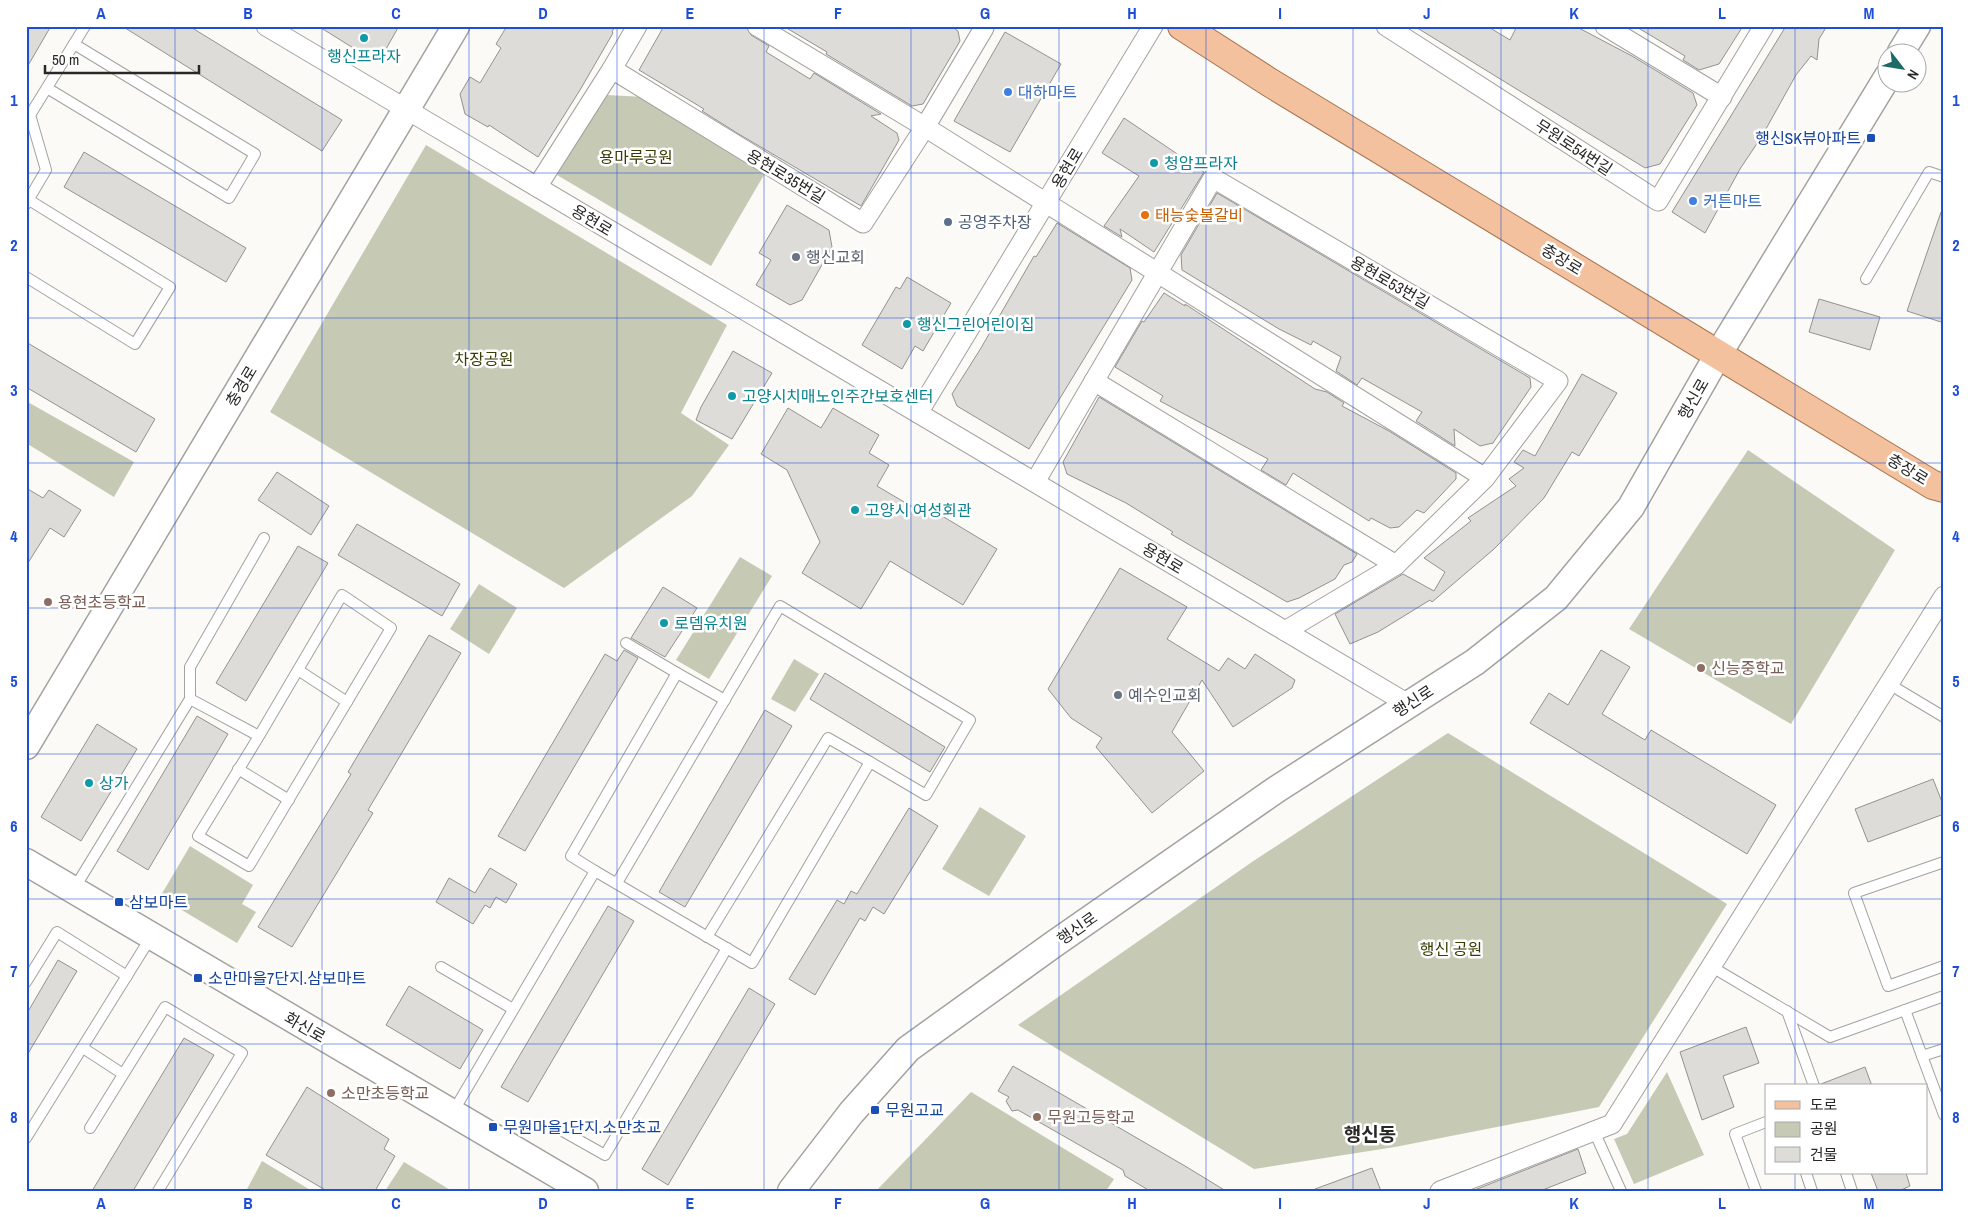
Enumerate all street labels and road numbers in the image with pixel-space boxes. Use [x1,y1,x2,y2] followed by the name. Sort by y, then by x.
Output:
[1531,114,1617,180] street label: 무원로54번길
[1046,143,1088,193] street label: 용현로
[743,144,829,208] street label: 용현로35번길
[567,199,617,241] street label: 용현로
[1537,238,1587,280] street label: 충장로
[1346,250,1434,314] street label: 용현로53번길
[220,361,262,411] street label: 충경로
[1672,374,1714,424] street label: 행신로
[1883,448,1933,490] street label: 충장로
[1138,537,1188,579] street label: 용현로
[1388,680,1438,722] street label: 행신로
[1053,906,1102,950] street label: 행신로
[280,1006,330,1048] street label: 화신로

